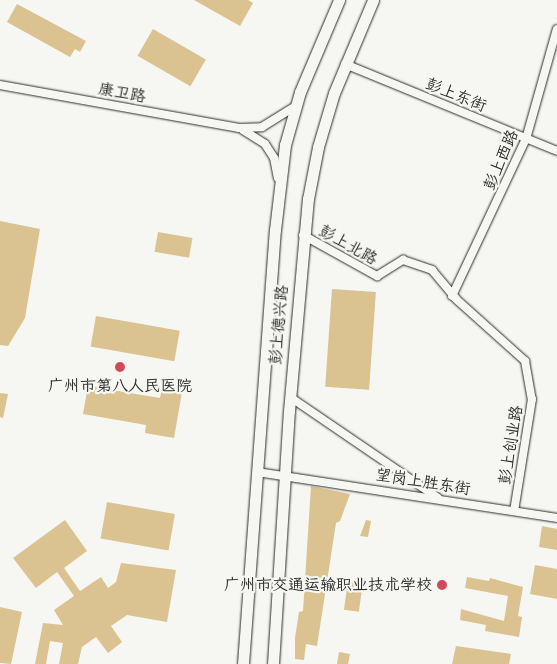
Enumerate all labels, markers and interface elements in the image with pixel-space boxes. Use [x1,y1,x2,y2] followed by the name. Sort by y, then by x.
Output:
[423,74,489,116] street label: 彭上东街
[97,79,147,107] street label: 康卫路
[480,127,522,193] street label: 彭上西路
[315,221,381,269] street label: 彭上北路
[266,284,292,366] street label: 彭上德兴路
[113,360,127,374] marker: 广州市第八人民医院
[48,376,192,396] place label: 广州市第八人民医院
[495,404,527,486] street label: 彭上创业路
[374,465,472,499] street label: 望岗上胜东街
[224,575,432,595] place label: 广州市交通运输职业技术学校
[436,579,448,591] marker: 广州市交通运输职业技术学校

